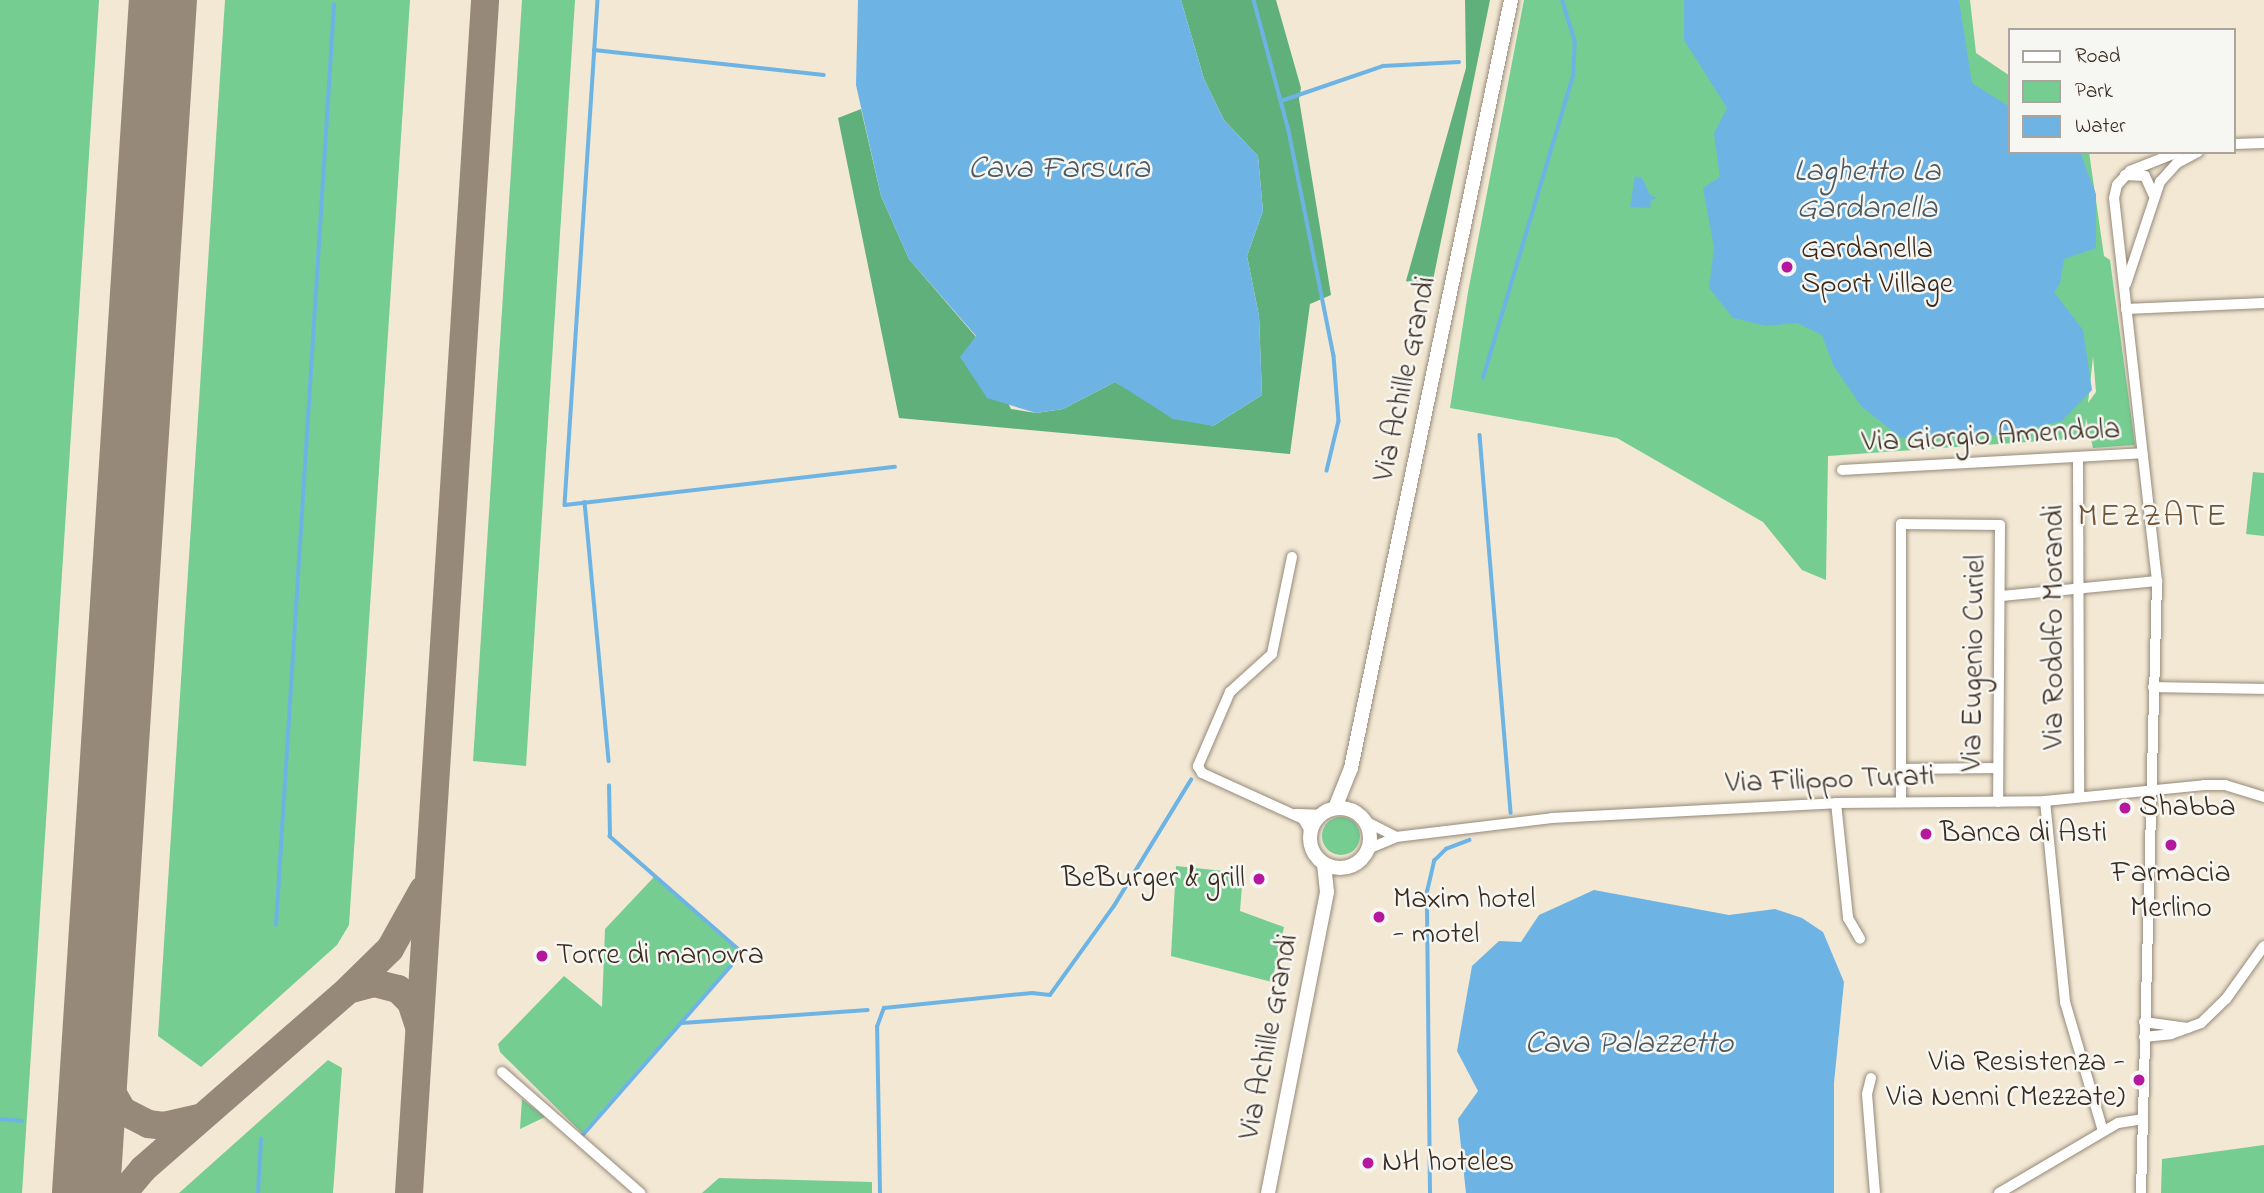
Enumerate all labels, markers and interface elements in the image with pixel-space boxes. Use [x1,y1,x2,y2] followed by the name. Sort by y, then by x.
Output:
[2008,28,2236,154] legend
[2075,42,2121,72] text: Road
[2075,77,2113,107] text: Park
[2075,112,2126,142] text: Water
[968,151,1150,189] water label: Cava Farsura
[1793,155,1941,230] water label: Laghetto La Gardanella
[1801,232,1953,302] place label: Gardanella Sport Village
[1779,259,1795,275] marker: Gardanella Sport Village
[1367,273,1445,485] street label: Via Achille Grandi
[1861,412,2121,462] street label: Via Giorgio Amendola
[2078,498,2228,538] district label: MEZZATE
[2037,504,2073,750] street label: Via Rodolfo Morandi
[1955,554,1995,772] street label: Via Eugenio Curiel
[1725,759,1935,803] street label: Via Filippo Turati
[2139,790,2236,826] place label: Shabba
[2117,800,2133,816] marker: Shabba
[1940,816,2107,852] place label: Banca di Asti
[1918,826,1934,842] marker: Banca di Asti
[2163,837,2179,853] marker: Farmacia Merlino
[2111,856,2231,926] place label: Farmacia Merlino
[1062,861,1245,897] place label: BeBurger & grill
[1251,871,1267,887] marker: BeBurger & grill
[1393,882,1535,953] place label: Maxim hotel - motel
[1371,909,1387,925] marker: Maxim hotel - motel
[1232,931,1308,1143] street label: Via Achille Grandi
[556,938,764,974] place label: Torre di manovra
[534,948,550,964] marker: Torre di manovra
[1525,1026,1733,1064] water label: Cava Palazzetto
[1886,1045,2125,1116] place label: Via Resistenza - Via Nenni (Mezzate)
[2131,1072,2147,1088] marker: Via Resistenza - Via Nenni (Mezzate)
[1382,1145,1514,1181] place label: NH hoteles
[1360,1155,1376,1171] marker: NH hoteles

